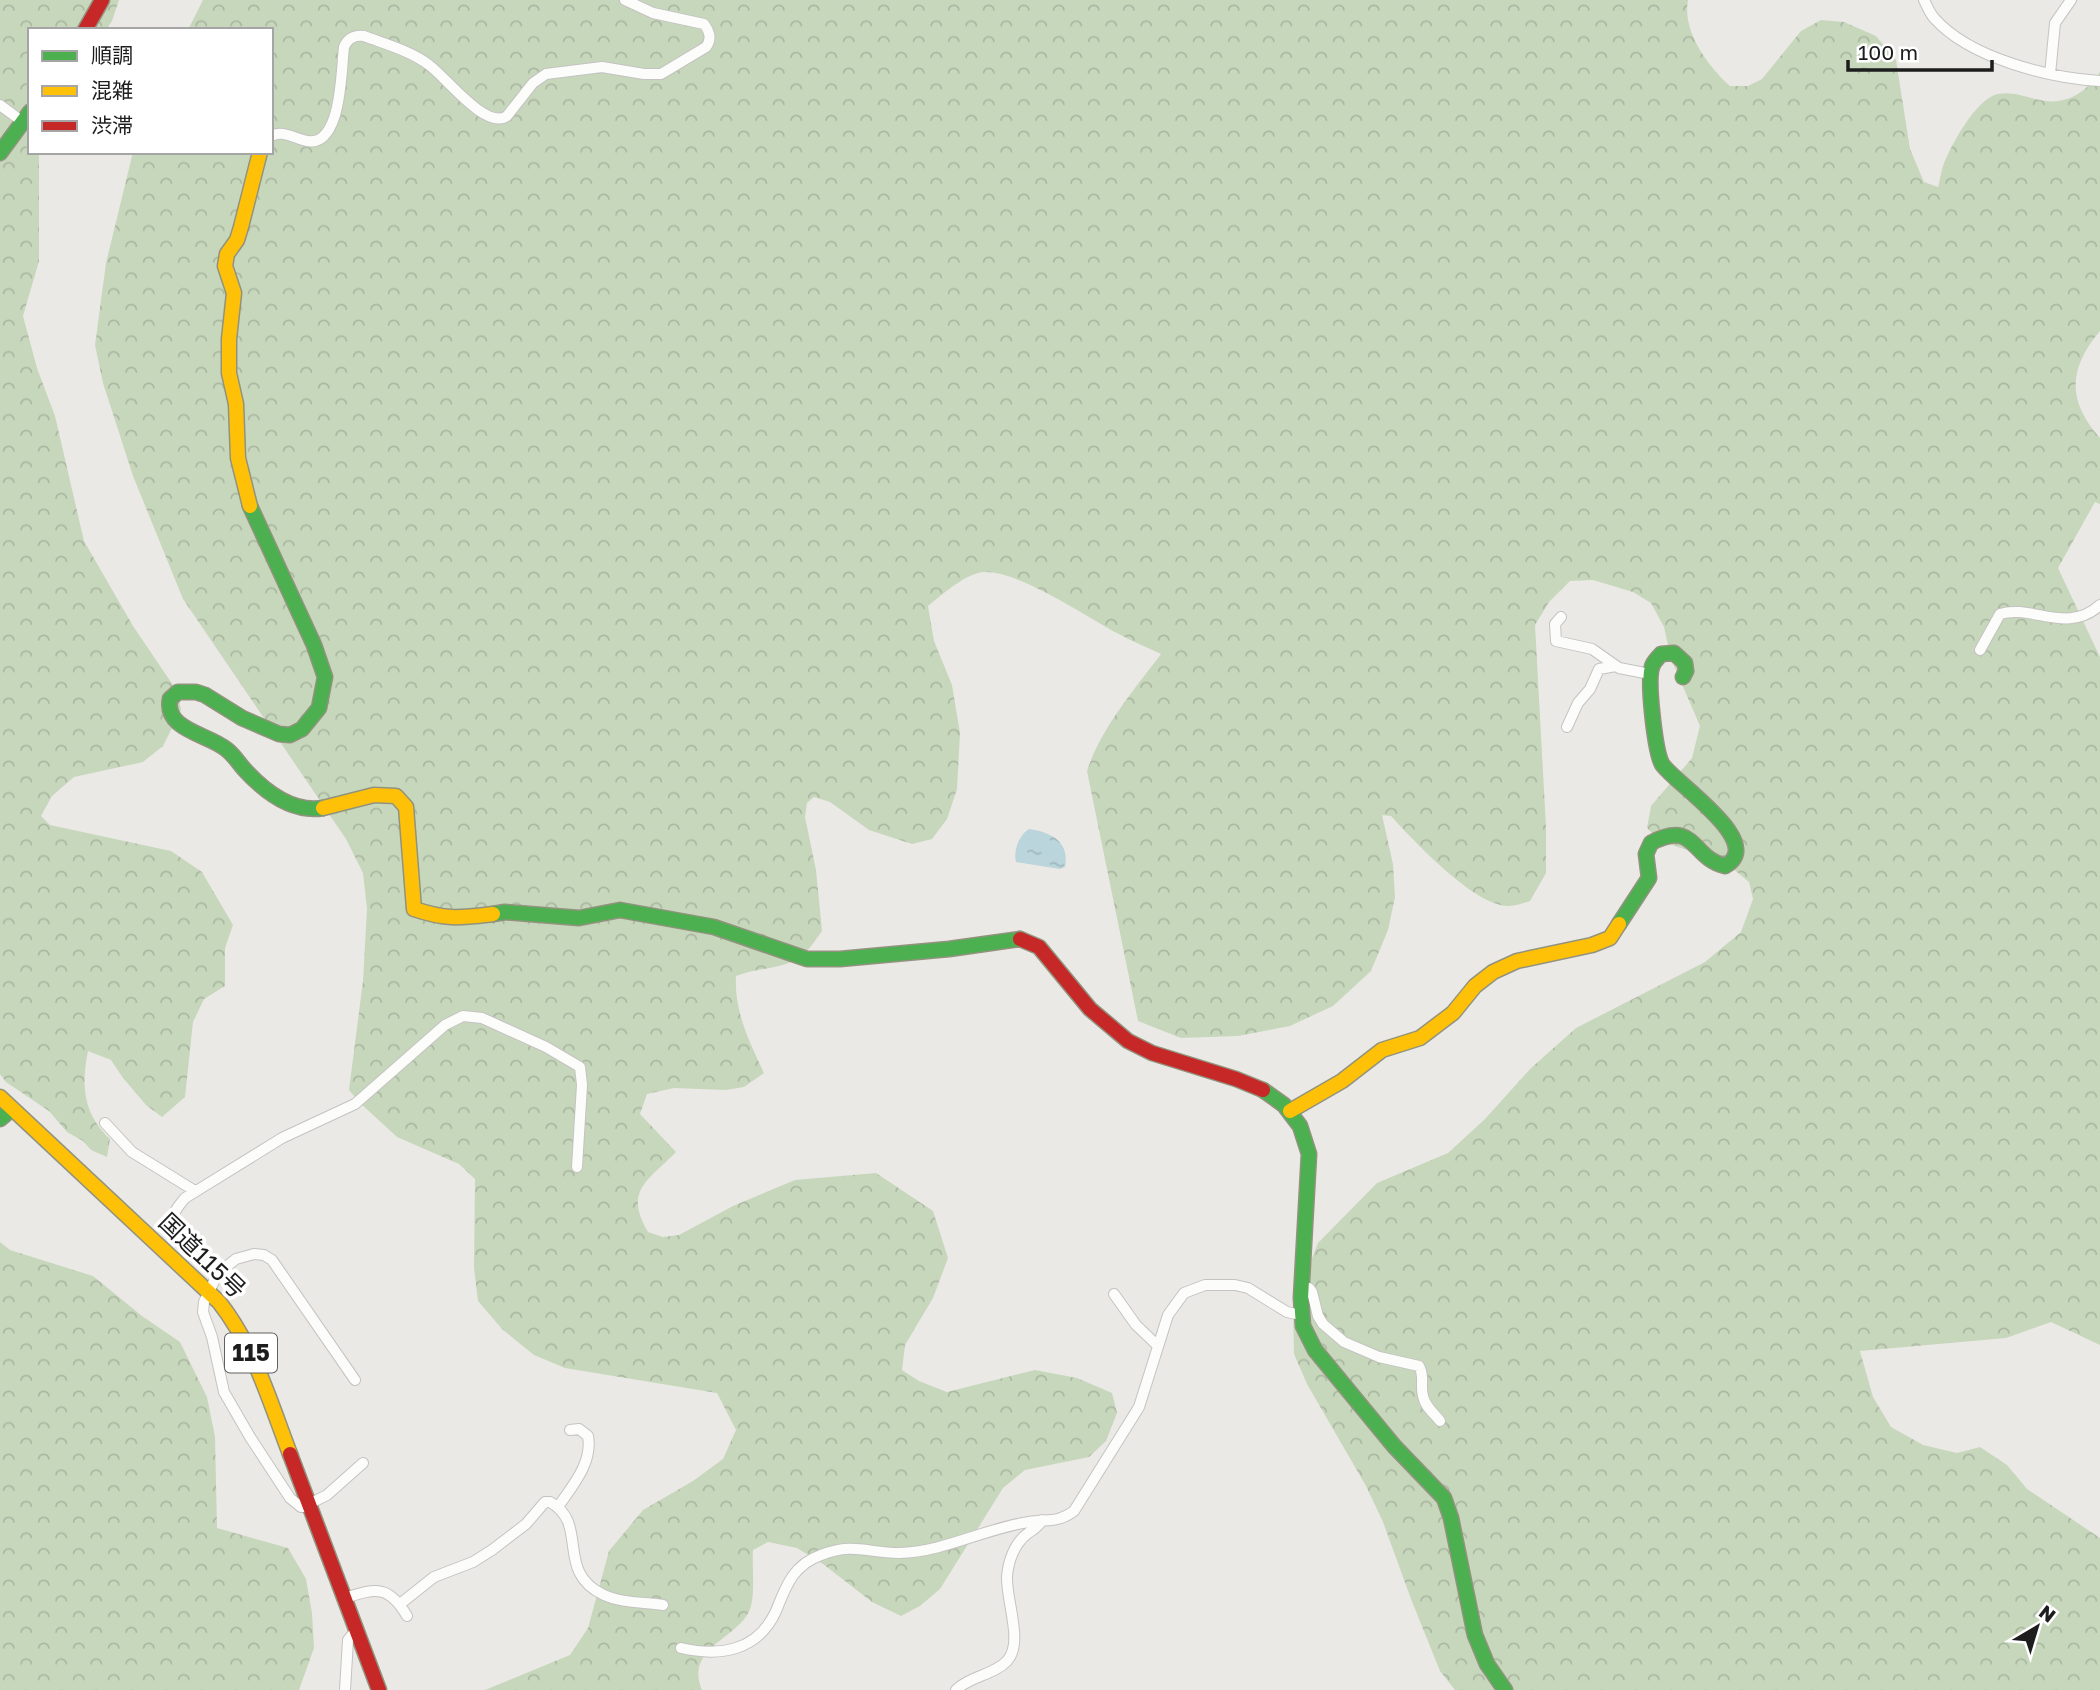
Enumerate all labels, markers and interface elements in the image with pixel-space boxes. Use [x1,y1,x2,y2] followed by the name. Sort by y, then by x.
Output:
[28,28,273,154] legend
[1848,28,1992,72] scale bar
[1858,39,1918,65] text: 100 m
[91,42,133,68] text: 順調
[91,77,133,103] text: 混雑
[91,112,133,138] text: 渋滞
[154,1207,252,1303] street label: 国道115号
[225,1334,277,1372] road number: 115
[2002,1592,2072,1662] north arrow
[2035,1600,2061,1627] text: N

